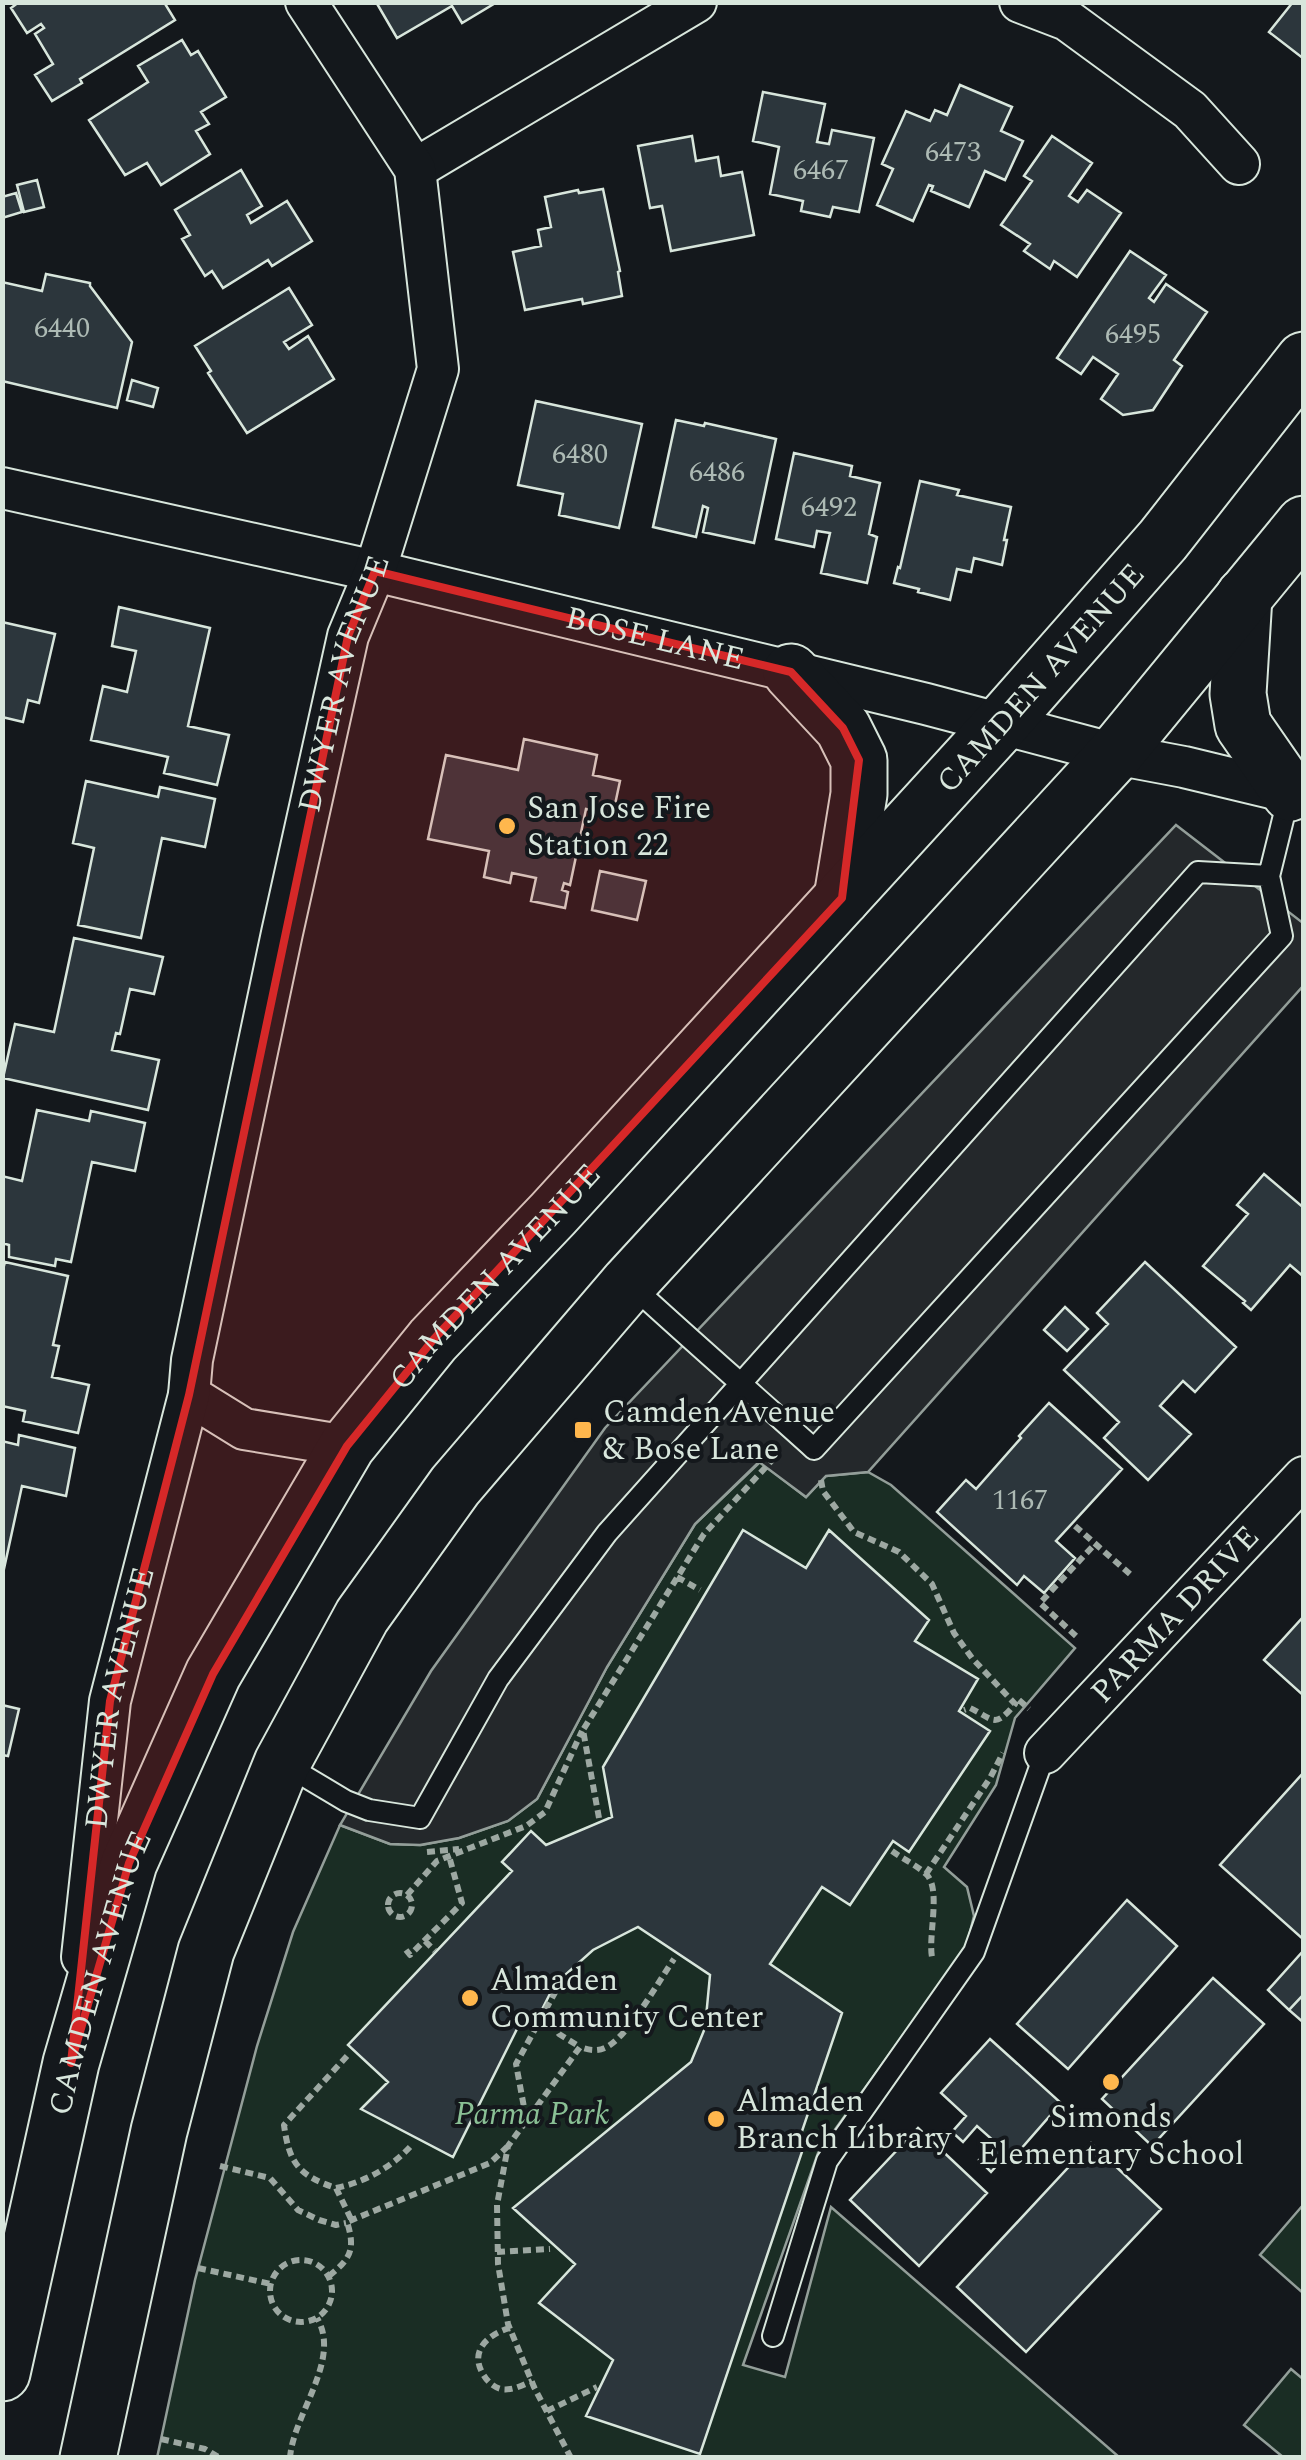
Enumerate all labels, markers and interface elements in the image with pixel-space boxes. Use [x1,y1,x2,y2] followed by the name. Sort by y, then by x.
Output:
[925,131,981,174] house number: 6473
[793,149,849,192] house number: 6467
[34,307,90,350] house number: 6440
[1105,313,1161,356] house number: 6495
[552,433,608,476] house number: 6480
[689,451,745,494] house number: 6486
[801,486,857,529] house number: 6492
[285,549,403,817] street label: DWYER AVENUE
[924,552,1157,805] street label: CAMDEN AVENUE
[560,593,749,684] street label: BOSE LANE
[527,784,711,870] place label: San Jose Fire Station 22
[496,815,518,837] marker: San Jose Fire Station 22
[377,1152,613,1401] street label: CAMDEN AVENUE
[603,1388,835,1474] place label: Camden Avenue & Bose Lane
[572,1419,594,1441] marker: Camden Avenue & Bose Lane
[992,1479,1048,1522] house number: 1167
[1079,1514,1271,1715] street label: PARMA DRIVE
[72,1562,168,1832] street label: DWYER AVENUE
[36,1823,165,2120] street label: CAMDEN AVENUE
[490,1956,764,2042] place label: Almaden Community Center
[459,1987,481,2009] marker: Almaden Community Center
[1100,2071,1122,2093] marker: Simonds Elementary School
[736,2077,953,2163] place label: Almaden Branch Library
[455,2090,610,2139] park label: Parma Park
[978,2093,1244,2179] place label: Simonds Elementary School
[705,2108,727,2130] marker: Almaden Branch Library

